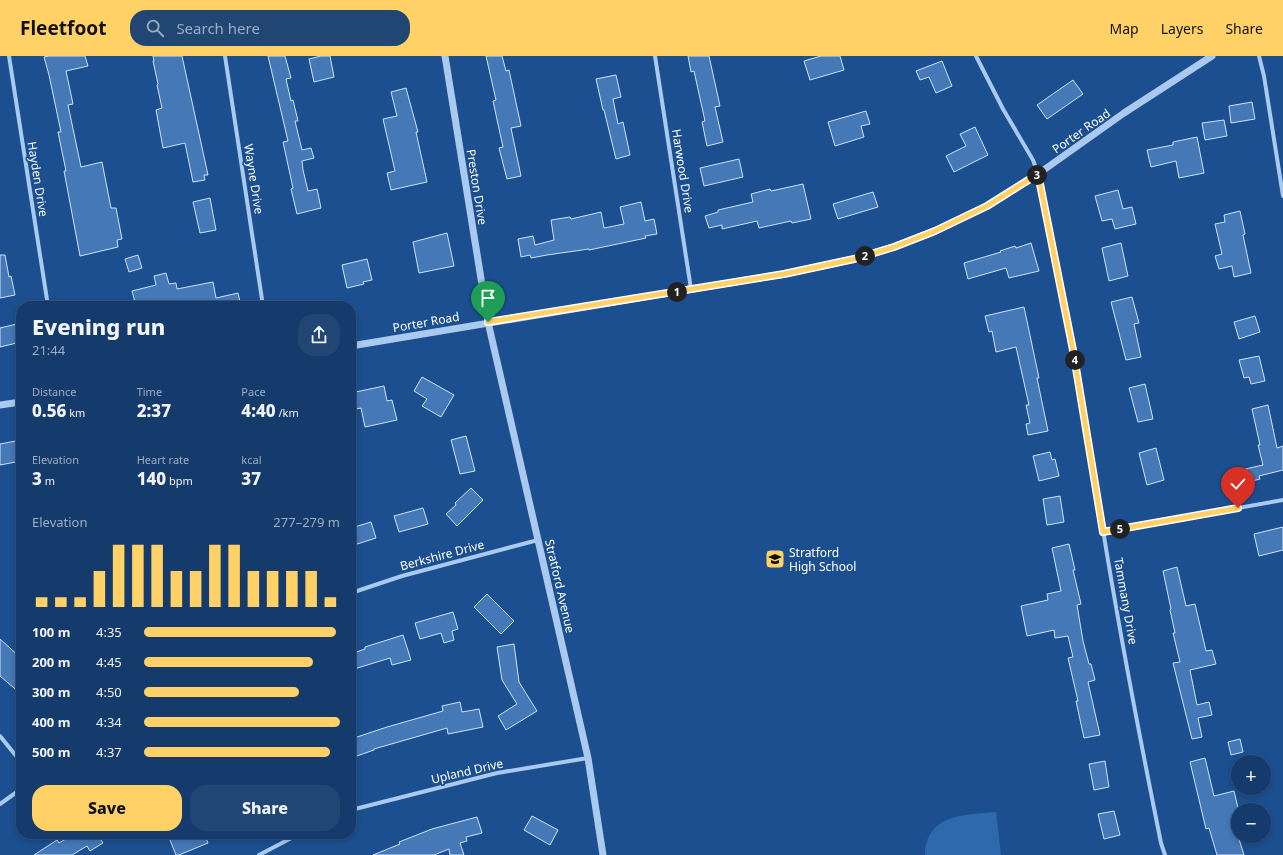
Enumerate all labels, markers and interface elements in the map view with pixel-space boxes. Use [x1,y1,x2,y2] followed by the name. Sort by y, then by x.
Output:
[130,10,410,46] search box
[20,15,106,41] text: Fleetfoot
[144,17,166,39] icon: search
[176,18,260,38] text: Search here
[1110,19,1139,38] text: Map
[1161,19,1203,38] text: Layers
[1225,19,1263,38] text: Share
[1048,105,1114,157] street label: Porter Road
[668,128,698,214] street label: Harwood Drive
[24,140,52,218] street label: Hayden Drive
[240,143,268,215] street label: Wayne Drive
[463,148,491,226] street label: Preston Drive
[1027,165,1047,185] pin: 3
[1034,167,1040,182] text: 3
[855,246,875,266] pin: 2
[862,248,868,263] text: 2
[471,281,505,322] pin
[667,282,687,302] pin: 1
[674,284,680,299] text: 1
[477,287,499,309] icon: arrive
[391,308,461,336] street label: Porter Road
[32,311,165,341] text: Evening run
[298,314,340,356] button: share
[32,341,65,359] text: 21:44
[1065,350,1085,370] pin: 4
[1072,352,1078,367] text: 4
[32,384,77,399] text: Distance
[137,384,162,399] text: Time
[241,384,266,399] text: Pace
[32,399,66,422] text: 0.56
[137,399,171,422] text: 2:37
[241,399,276,422] text: 4:40
[66,405,85,420] text: km
[276,405,299,420] text: /km
[32,452,79,467] text: Elevation
[137,452,189,467] text: Heart rate
[241,452,262,467] text: kcal
[32,467,42,490] text: 3
[137,467,166,490] text: 140
[241,467,261,490] text: 37
[1221,467,1255,508] pin
[42,473,55,488] text: m
[166,473,193,488] text: bpm
[1227,473,1249,495] icon: check
[32,513,88,531] text: Elevation
[273,513,340,531] text: 277–279 m
[1110,519,1130,539] pin: 5
[1117,521,1123,536] text: 5
[398,536,486,574] street label: Berkshire Drive
[541,538,579,635] street label: Stratford Avenue
[789,544,856,575] place label: Stratford High School
[764,548,786,570] school or university icon: Stratford High School
[1110,556,1142,646] street label: Tammany Drive
[32,623,70,641] text: 100 m
[96,623,122,641] text: 4:35
[32,653,70,671] text: 200 m
[96,653,122,671] text: 4:45
[32,683,70,701] text: 300 m
[96,683,122,701] text: 4:50
[32,713,70,731] text: 400 m
[96,713,122,731] text: 4:34
[32,743,70,761] text: 500 m
[96,743,122,761] text: 4:37
[429,754,505,788] street label: Upland Drive
[1231,755,1271,843] map controls
[1231,755,1271,795] button: +
[32,785,182,831] button: Save
[190,785,340,831] button: Share
[1231,803,1271,843] button: −

